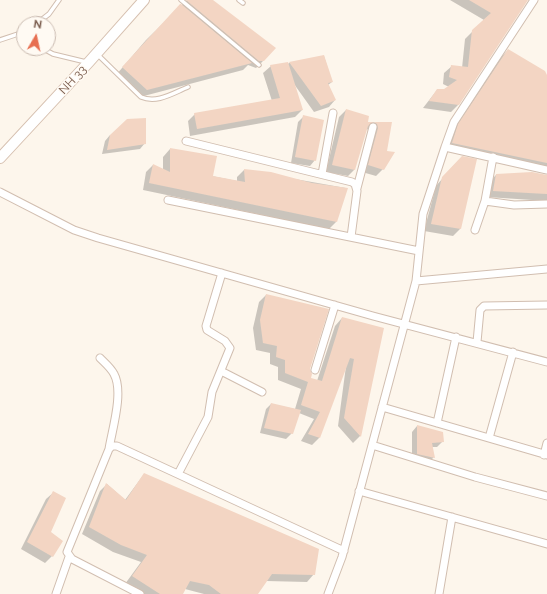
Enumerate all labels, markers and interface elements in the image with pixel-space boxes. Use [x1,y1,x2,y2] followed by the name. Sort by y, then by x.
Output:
[16,16,56,56] north arrow
[33,18,43,32] text: N
[56,63,90,97] street label: NH 33

